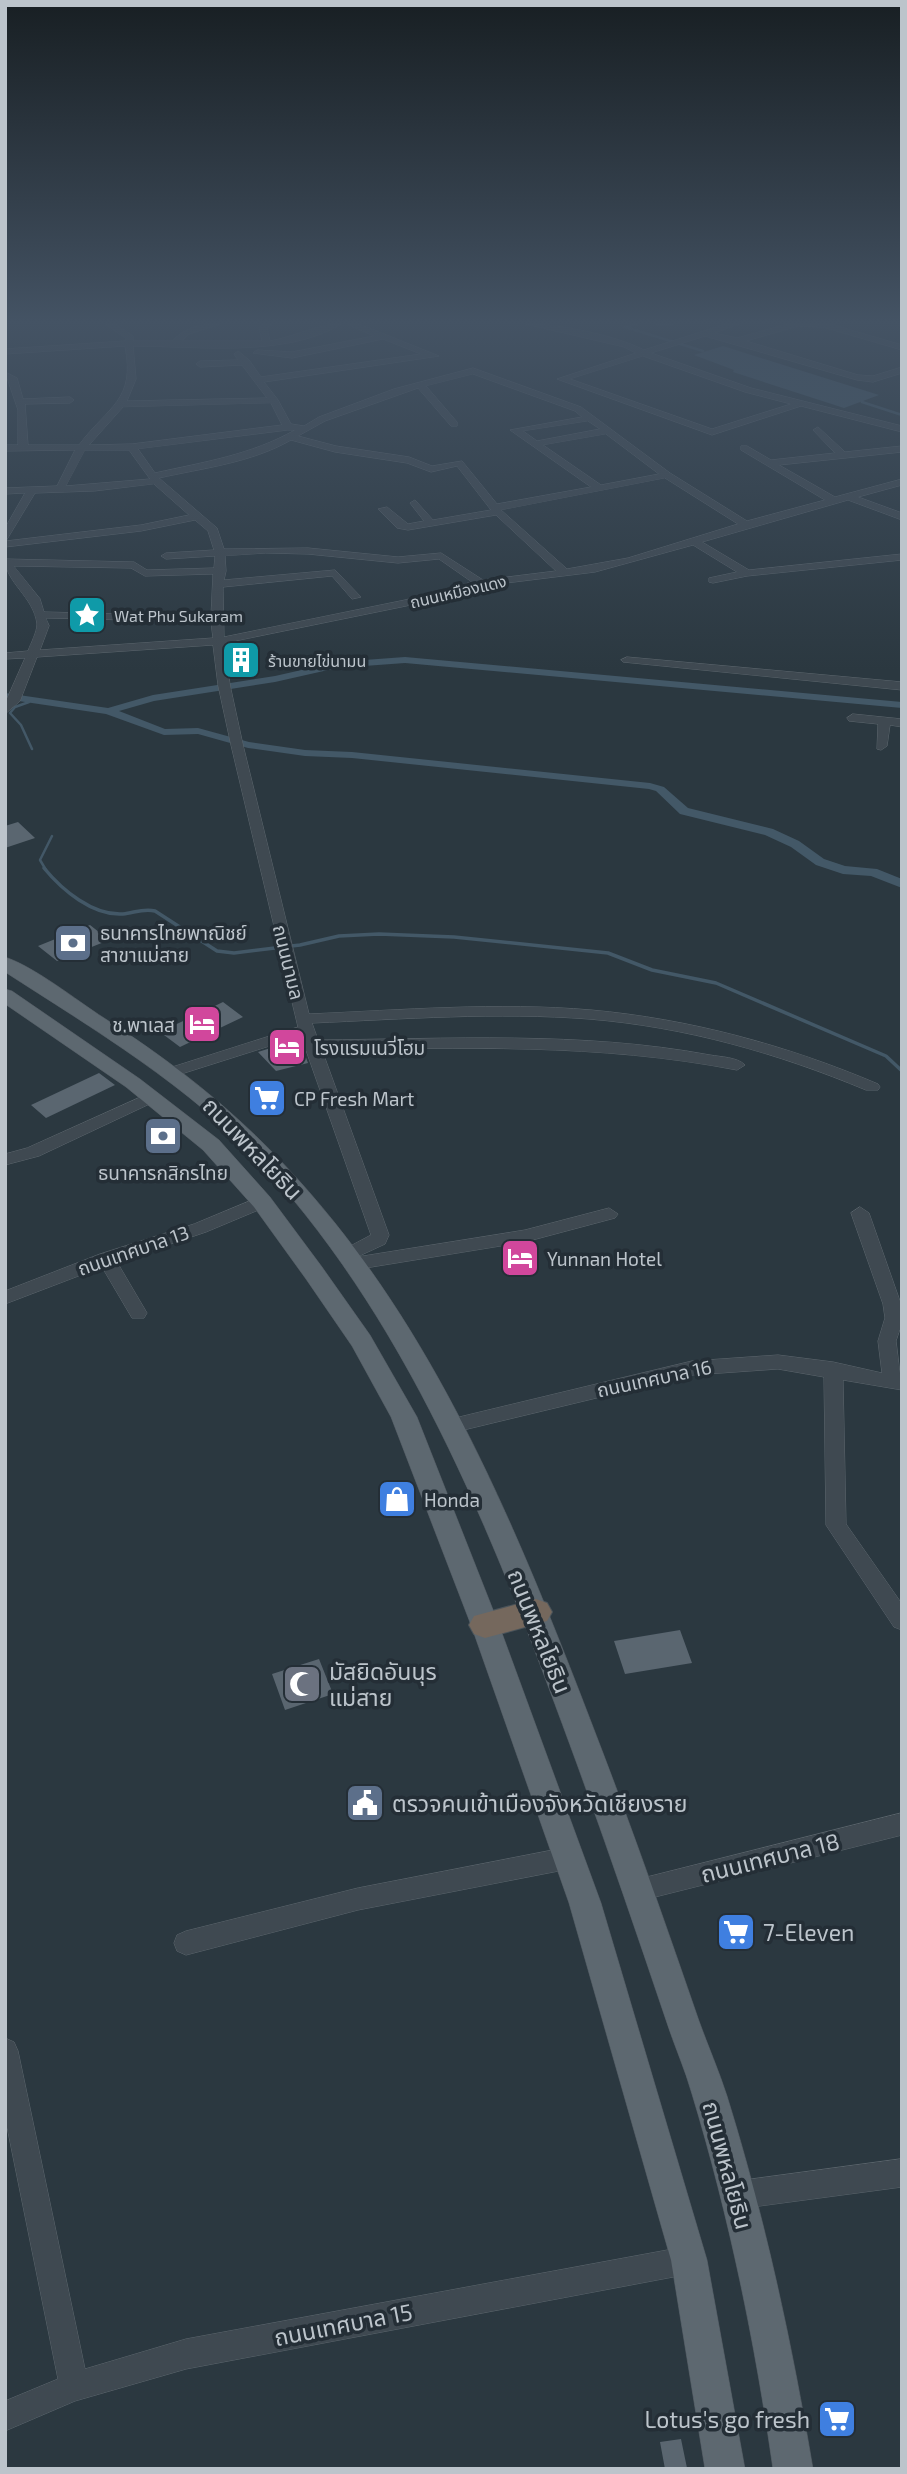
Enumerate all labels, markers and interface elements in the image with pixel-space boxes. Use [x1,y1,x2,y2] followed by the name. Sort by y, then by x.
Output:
[408,571,508,611] street label: ถนนเหมืองแดง
[66,594,108,636] place icon: Wat Phu Sukaram
[114,606,243,625] place label: Wat Phu Sukaram
[220,639,262,681] building icon: ร้านขายไข่นามน
[268,651,366,670] place label: ร้านขายไข่นามน
[100,921,247,966] place label: ธนาคารไทยพาณิชย์ สาขาแม่สาย
[52,922,94,964] bank icon: ธนาคารไทยพาณิชย์ สาขาแม่สาย
[269,922,309,1002] street label: ถนนนามล
[181,1003,223,1045] hotel icon: ช.พาเลส
[112,1013,175,1036] place label: ช.พาเลส
[266,1026,308,1068] hotel icon: โรงแรมเนวี่โฮม
[314,1035,425,1059] place label: โรงแรมเนวี่โฮม
[246,1077,288,1119] supermarket icon: CP Fresh Mart
[294,1087,414,1110] place label: CP Fresh Mart
[197,1091,309,1205] street label: ถนนพหลโยธิน
[142,1115,184,1157] bank icon: ธนาคารกสิกรไทย
[98,1161,228,1184] place label: ธนาคารกสิกรไทย
[74,1220,192,1280] street label: ถนนเทศบาล 13
[499,1237,541,1279] hotel icon: Yunnan Hotel
[547,1247,662,1270] place label: Yunnan Hotel
[595,1355,713,1401] street label: ถนนเทศบาล 16
[376,1478,418,1520] shop icon: Honda
[424,1488,480,1511] place label: Honda
[502,1565,578,1697] street label: ถนนพหลโยธิน
[329,1657,437,1711] place label: มัสยิดอันนุร แม่สาย
[281,1663,323,1705] mosque icon: มัสยิดอันนุร แม่สาย
[344,1782,386,1824] public building icon: ตรวจคนเข้าเมืองจังหวัดเชียงราย
[392,1789,687,1817] place label: ตรวจคนเข้าเมืองจังหวัดเชียงราย
[698,1826,842,1888] street label: ถนนเทศบาล 18
[715,1911,757,1953] supermarket icon: 7-Eleven
[763,1918,854,1946] place label: 7-Eleven
[697,2098,759,2232] street label: ถนนพหลโยธิน
[271,2297,415,2351] street label: ถนนเทศบาล 15
[816,2398,858,2440] supermarket icon: Lotus's go fresh
[644,2405,810,2433] place label: Lotus's go fresh

